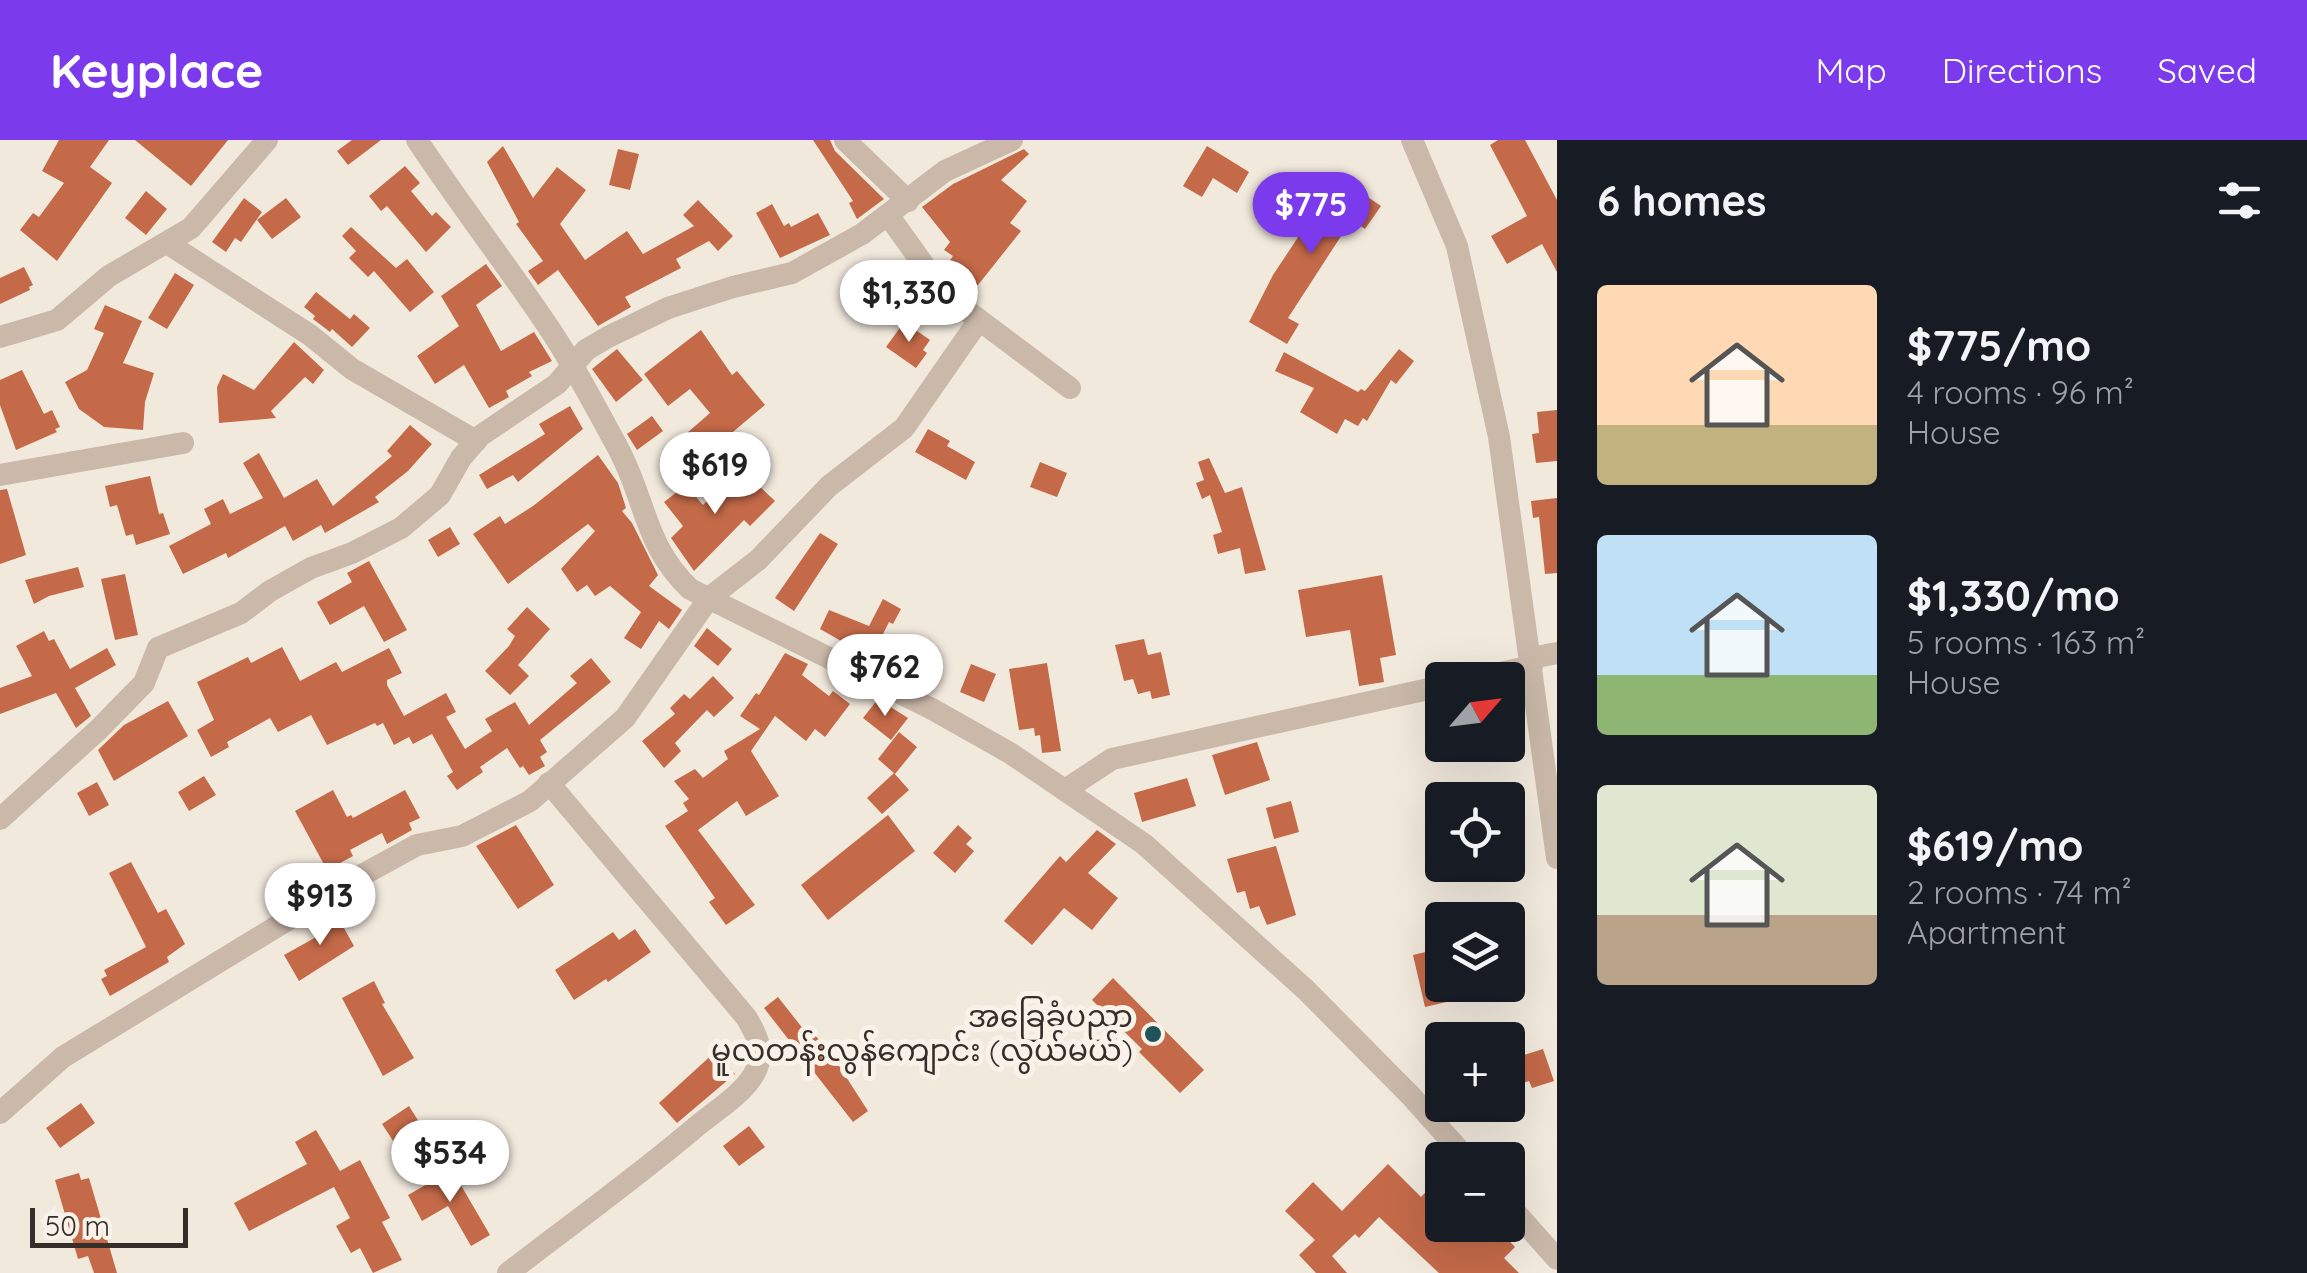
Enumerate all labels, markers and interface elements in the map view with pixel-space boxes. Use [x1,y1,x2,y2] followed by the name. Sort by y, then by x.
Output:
[50,40,263,100] text: Keyplace
[1815,48,1887,92] text: Map
[1942,48,2102,92] text: Directions
[2157,48,2257,92] text: Saved
[1252,172,1370,257] pin: $775
[2212,173,2267,228] icon: filters
[1597,174,1767,227] text: 6 homes
[1275,184,1347,224] text: $775
[828,260,990,345] pin: $1,330
[862,272,956,312] text: $1,330
[1907,319,2091,372] text: $775/mo
[1677,325,1797,445] icon: home
[1907,372,2134,412] text: 4 rooms · 96 m²
[1907,412,2001,452] text: House
[656,432,774,517] pin: $619
[682,444,748,484] text: $619
[1907,569,2120,622] text: $1,330/mo
[1677,575,1797,695] icon: home
[1907,622,2145,662] text: 5 rooms · 163 m²
[826,634,944,719] pin: $762
[849,646,921,686] text: $762
[1425,662,1525,762] north arrow
[1425,662,1525,1242] map controls
[1907,662,2001,702] text: House
[1425,782,1525,882] button: locate
[1907,819,2083,872] text: $619/mo
[1677,825,1797,945] icon: home
[261,863,379,948] pin: $913
[1907,872,2132,912] text: 2 rooms · 74 m²
[287,875,353,915] text: $913
[1425,902,1525,1002] button: layers
[1907,912,2066,952] text: Apartment
[711,996,1133,1076] place label: အခြေခံပညာ မူလတန်းလွန်ကျောင်း (လွယ်မယ်)
[1425,1022,1525,1122] button: +
[1142,1023,1164,1045] marker: အခြေခံပညာ မူလတန်းလွန်ကျောင်း (လွယ်မယ်)
[391,1120,509,1205] pin: $534
[413,1132,487,1172] text: $534
[1425,1142,1525,1242] button: −
[30,1203,188,1248] scale bar
[45,1208,110,1243] text: 50 m

